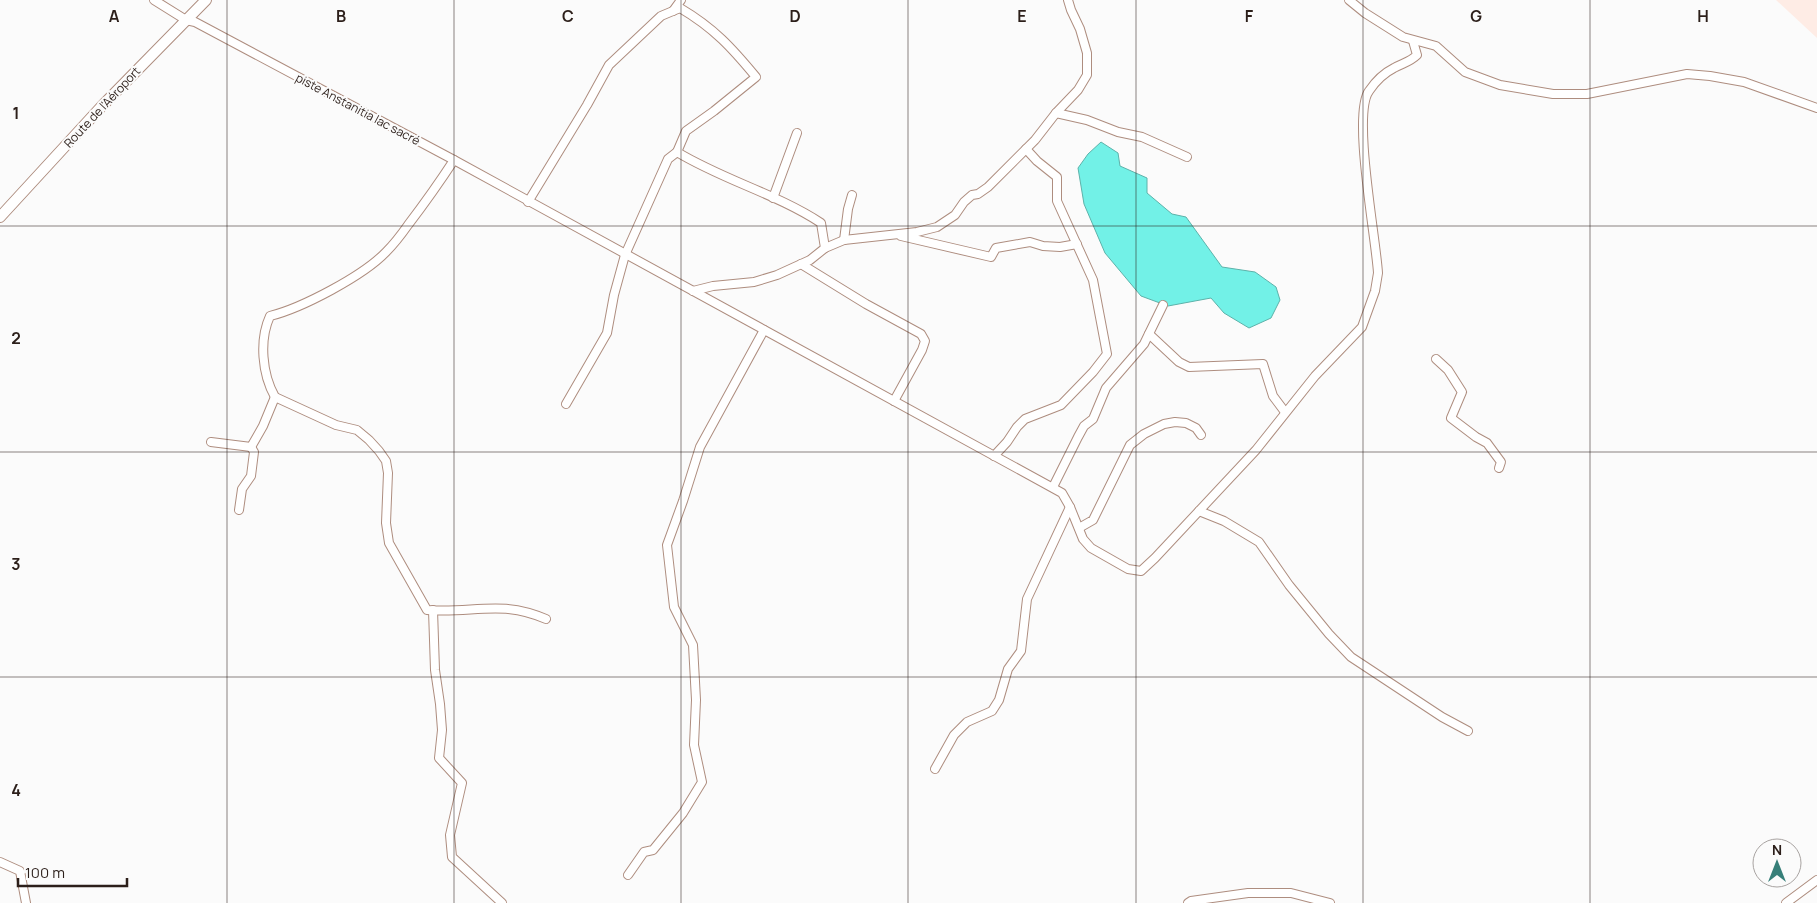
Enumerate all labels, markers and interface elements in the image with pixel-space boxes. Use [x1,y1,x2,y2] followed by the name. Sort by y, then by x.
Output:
[109,5,120,27] text: A
[336,5,346,27] text: B
[562,5,574,27] text: C
[789,5,801,27] text: D
[1017,5,1027,27] text: E
[1245,5,1254,27] text: F
[1470,5,1482,27] text: G
[1697,5,1709,27] text: H
[60,63,144,151] street label: Route de l'Aéroport
[293,69,423,149] street label: piste Anstanitia lac sacré
[12,102,20,124] text: 1
[11,327,21,349] text: 2
[11,553,21,575] text: 3
[11,779,21,801] text: 4
[1752,838,1802,888] north arrow
[1772,840,1782,859] text: N
[18,856,126,888] scale bar
[25,862,65,883] text: 100 m

